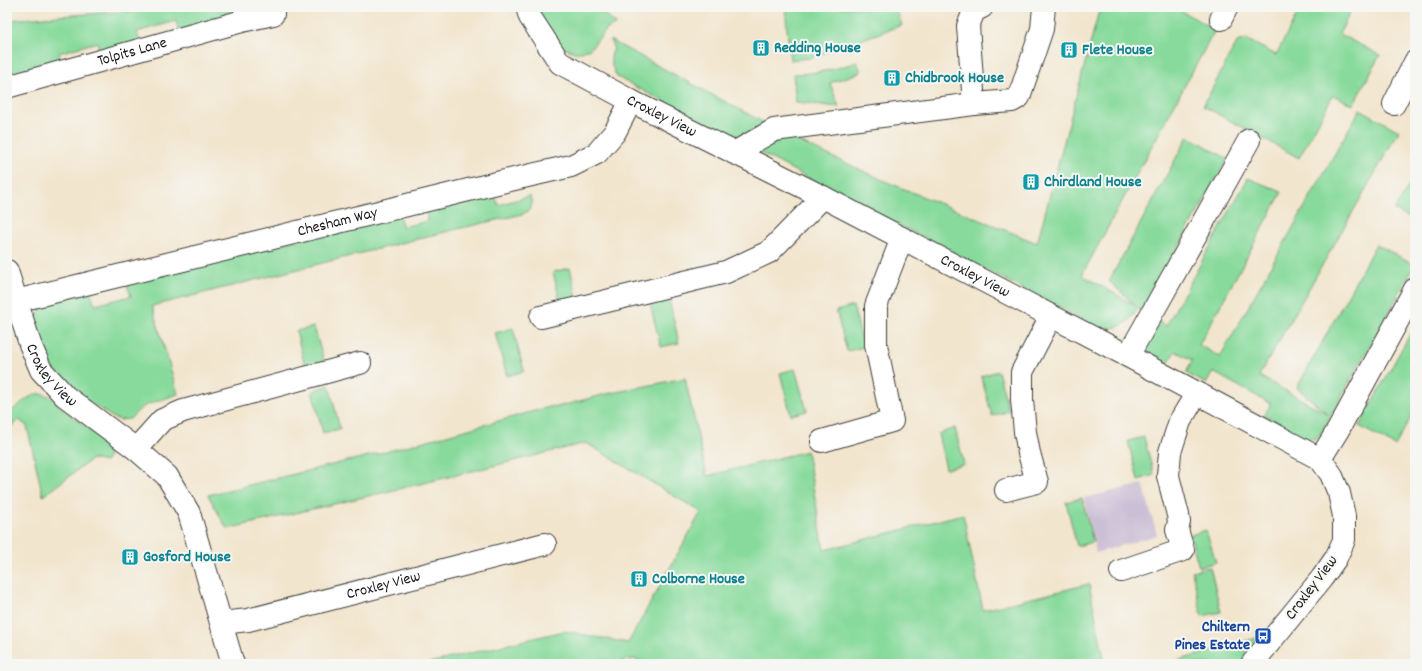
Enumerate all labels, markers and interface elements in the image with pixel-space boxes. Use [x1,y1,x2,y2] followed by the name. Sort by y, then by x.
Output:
[95,31,169,73] street label: Tolpits Lane
[774,37,861,60] place label: Redding House
[751,38,771,58] building icon: Redding House
[1082,39,1153,62] place label: Flete House
[1059,40,1079,60] building icon: Flete House
[905,67,1004,90] place label: Chidbrook House
[882,68,902,88] building icon: Chidbrook House
[622,89,701,144] street label: Croxley View
[1044,171,1141,194] place label: Chirdland House
[1021,172,1041,192] building icon: Chirdland House
[295,201,380,243] street label: Chesham Way
[936,249,1014,304] street label: Croxley View
[20,340,82,413] street label: Croxley View
[143,546,231,569] place label: Gosford House
[120,547,140,567] building icon: Gosford House
[1280,551,1344,625] street label: Croxley View
[344,565,423,606] street label: Croxley View
[652,568,745,591] place label: Colborne House
[629,569,649,589] building icon: Colborne House
[1175,616,1250,657] place label: Chiltern Pines Estate
[1253,626,1273,646] bus stop icon: Chiltern Pines Estate

